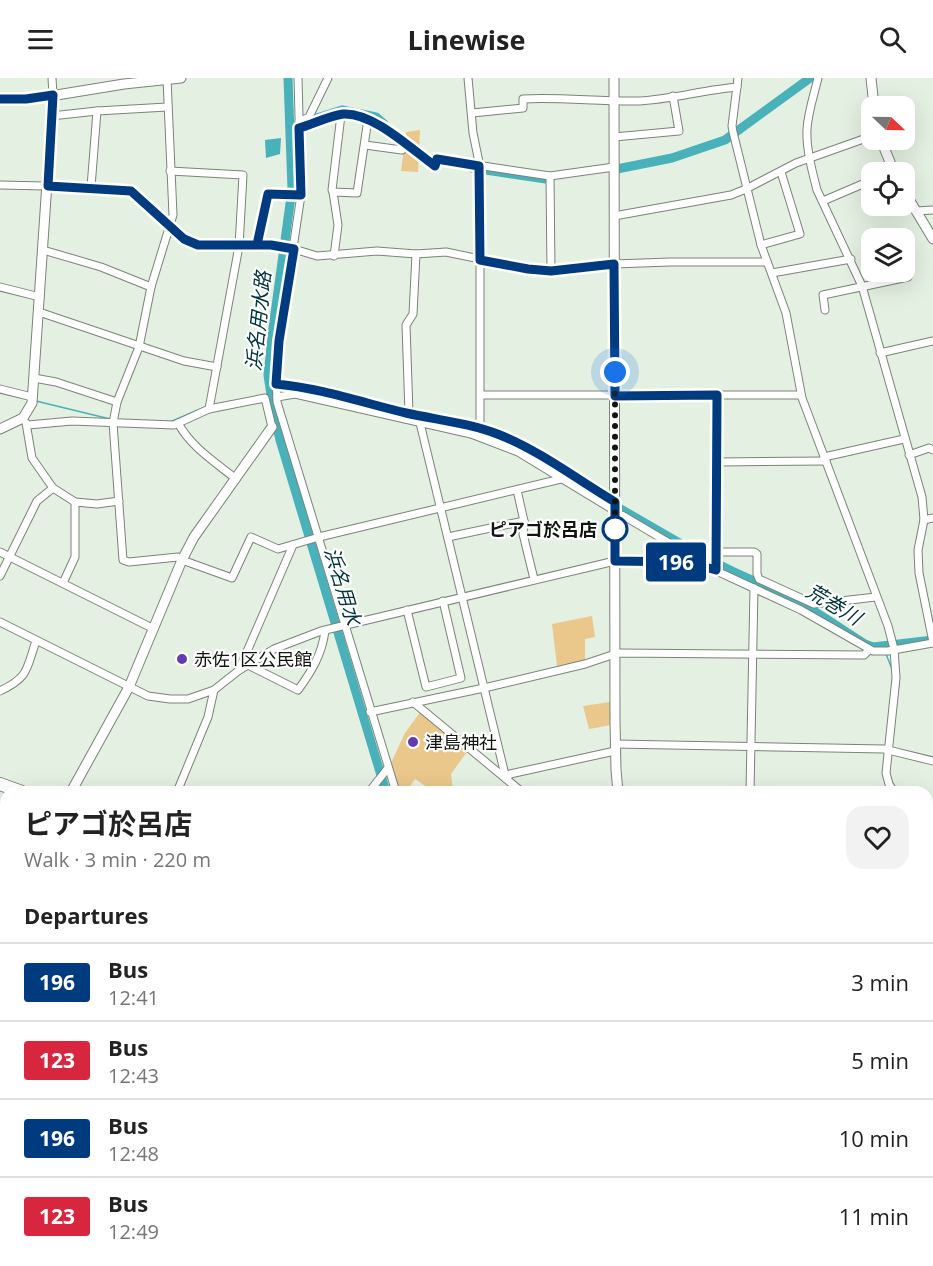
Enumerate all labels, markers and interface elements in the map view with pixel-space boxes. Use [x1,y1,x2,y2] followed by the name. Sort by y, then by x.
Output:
[408,21,525,58] text: Linewise
[24,23,57,56] icon: menu
[876,23,909,56] icon: search
[861,96,915,150] north arrow
[861,96,915,282] map controls
[861,162,915,216] button: locate
[861,228,915,282] button: layers
[239,268,277,372] water label: 浜名用水路
[600,357,630,387] your location
[602,516,628,542] marker: ピアゴ於呂店
[489,517,597,541] place label: ピアゴ於呂店
[642,542,710,582] line badge: 196
[318,544,368,630] water label: 浜名用水
[658,548,694,576] text: 196
[801,577,868,632] water label: 荒巻川
[194,647,312,671] place label: 赤佐1区公民館
[175,652,189,666] marker: 赤佐1区公民館
[425,730,497,754] place label: 津島神社
[406,735,420,749] marker: 津島神社
[24,804,192,842] text: ピアゴ於呂店
[846,806,909,869] button: heart
[24,846,211,873] text: Walk · 3 min · 220 m
[24,900,148,930] text: Departures
[108,954,148,984] text: Bus
[851,967,909,997] text: 3 min
[39,968,75,996] text: 196
[108,984,159,1011] text: 12:41
[108,1032,148,1062] text: Bus
[851,1045,909,1075] text: 5 min
[39,1046,75,1074] text: 123
[108,1062,159,1089] text: 12:43
[108,1110,148,1140] text: Bus
[839,1123,909,1153] text: 10 min
[39,1124,75,1152] text: 196
[108,1140,159,1167] text: 12:48
[108,1188,148,1218] text: Bus
[839,1201,909,1231] text: 11 min
[39,1202,75,1230] text: 123
[108,1218,159,1245] text: 12:49

